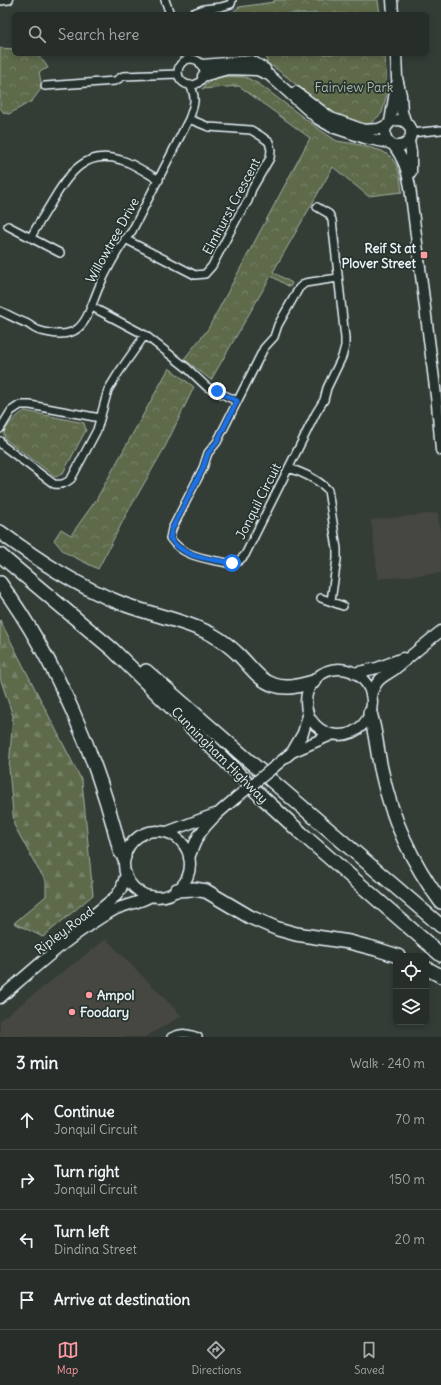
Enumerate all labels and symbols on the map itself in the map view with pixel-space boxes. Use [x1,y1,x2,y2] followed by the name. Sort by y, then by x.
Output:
[315,79,394,96] park label: Fairview Park
[199,154,264,258] street label: Elmhurst Crescent
[82,194,143,286] street label: Willowtree Drive
[342,240,417,272] place label: Reif St at Plover Street
[419,250,429,260] marker: Reif St at Plover Street
[208,382,226,400] route end
[232,460,285,542] street label: Jonquil Circuit
[223,554,241,572] route start
[168,703,272,807] street label: Cunningham Highway
[31,902,97,958] street label: Ripley Road
[97,987,134,1004] place label: Ampol
[84,990,94,1000] marker: Ampol
[80,1004,129,1021] place label: Foodary
[67,1007,77,1017] marker: Foodary

